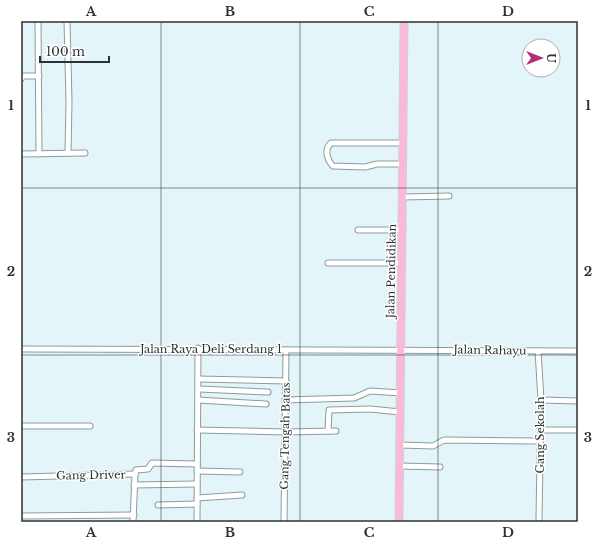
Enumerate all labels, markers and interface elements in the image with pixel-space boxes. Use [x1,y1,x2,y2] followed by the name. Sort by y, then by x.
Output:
[85,3,97,20] text: A
[225,3,235,20] text: B
[364,3,375,20] text: C
[502,3,514,20] text: D
[40,38,109,64] scale bar
[521,38,561,78] north arrow
[46,44,85,59] text: 100 m
[544,53,558,63] text: U
[8,97,14,114] text: 1
[585,97,591,114] text: 1
[383,223,399,320] street label: Jalan Pendidikan
[7,263,15,280] text: 2
[584,263,592,280] text: 2
[138,342,282,356] street label: Jalan Raya Deli Serdang 1
[451,342,527,358] street label: Jalan Rahayu
[277,382,293,490] street label: Gang Tengah Batas
[533,396,547,474] street label: Gang Sekolah
[7,429,15,446] text: 3
[584,429,592,446] text: 3
[56,467,127,483] street label: Gang Driver
[85,524,97,541] text: A
[225,524,235,541] text: B
[364,524,375,541] text: C
[502,524,514,541] text: D

